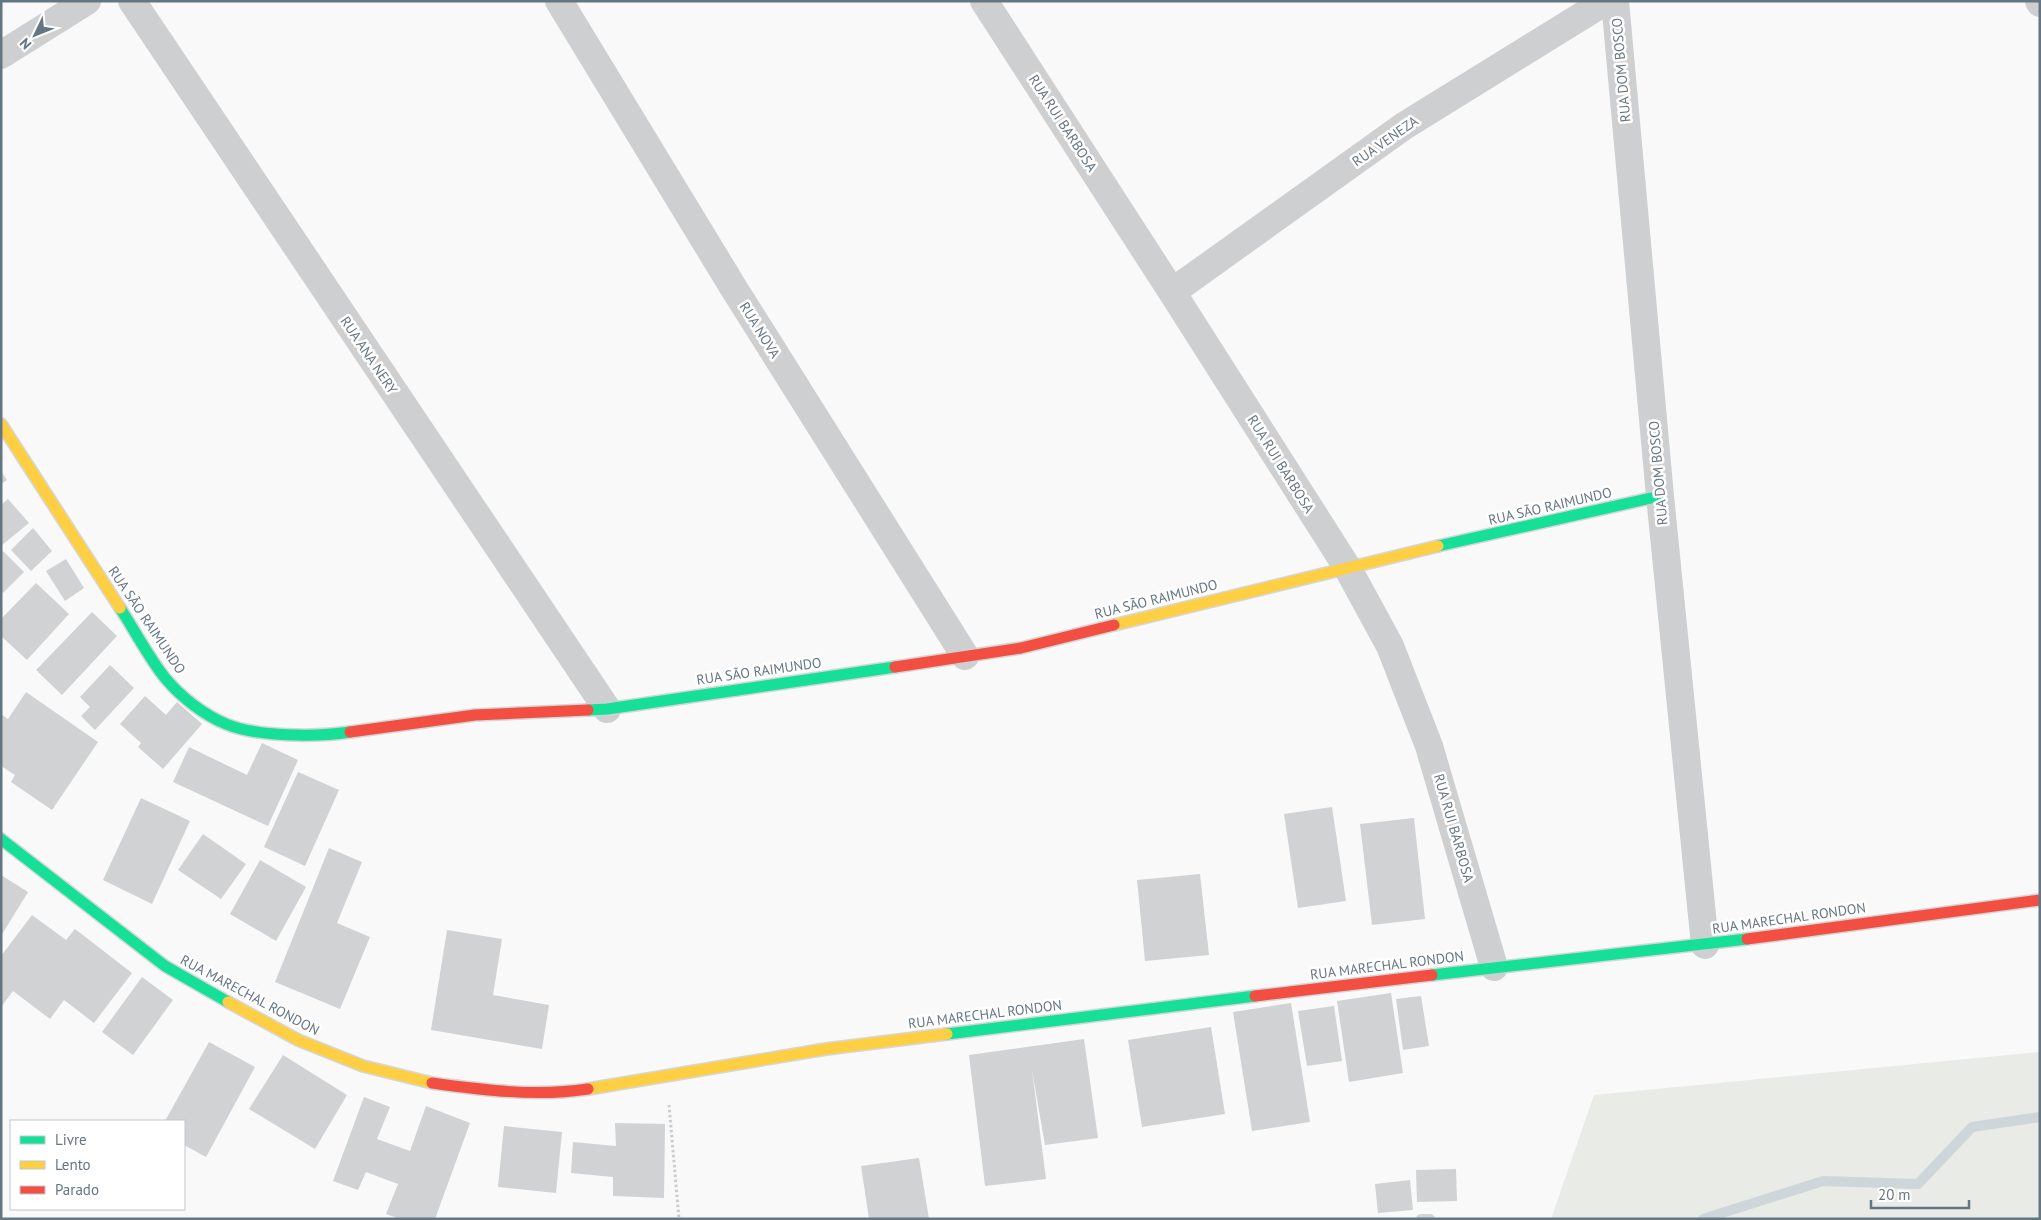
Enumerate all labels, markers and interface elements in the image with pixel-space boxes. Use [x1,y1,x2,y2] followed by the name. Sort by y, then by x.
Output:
[10,10,60,60] north arrow
[1607,17,1635,123] street label: RUA DOM BOSCO
[16,34,35,53] text: N
[1025,71,1102,176] street label: RUA RUI BARBOSA
[1349,111,1422,170] street label: RUA VENEZA
[736,299,785,362] street label: RUA NOVA
[336,313,402,397] street label: RUA ANA NERY
[1244,412,1319,517] street label: RUA RUI BARBOSA
[1644,420,1672,526] street label: RUA DOM BOSCO
[1487,483,1613,529] street label: RUA SÃO RAIMUNDO
[104,563,190,677] street label: RUA SÃO RAIMUNDO
[1093,575,1219,623] street label: RUA SÃO RAIMUNDO
[695,653,823,689] street label: RUA SÃO RAIMUNDO
[1430,772,1478,885] street label: RUA RUI BARBOSA
[1711,898,1867,938] street label: RUA MARECHAL RONDON
[1309,947,1465,983] street label: RUA MARECHAL RONDON
[177,951,323,1039] street label: RUA MARECHAL RONDON
[907,996,1063,1032] street label: RUA MARECHAL RONDON
[10,1120,185,1210] legend
[55,1130,87,1149] text: Livre
[55,1155,91,1174] text: Lento
[1871,1178,1968,1210] scale bar
[55,1180,99,1199] text: Parado
[1878,1185,1911,1204] text: 20 m

